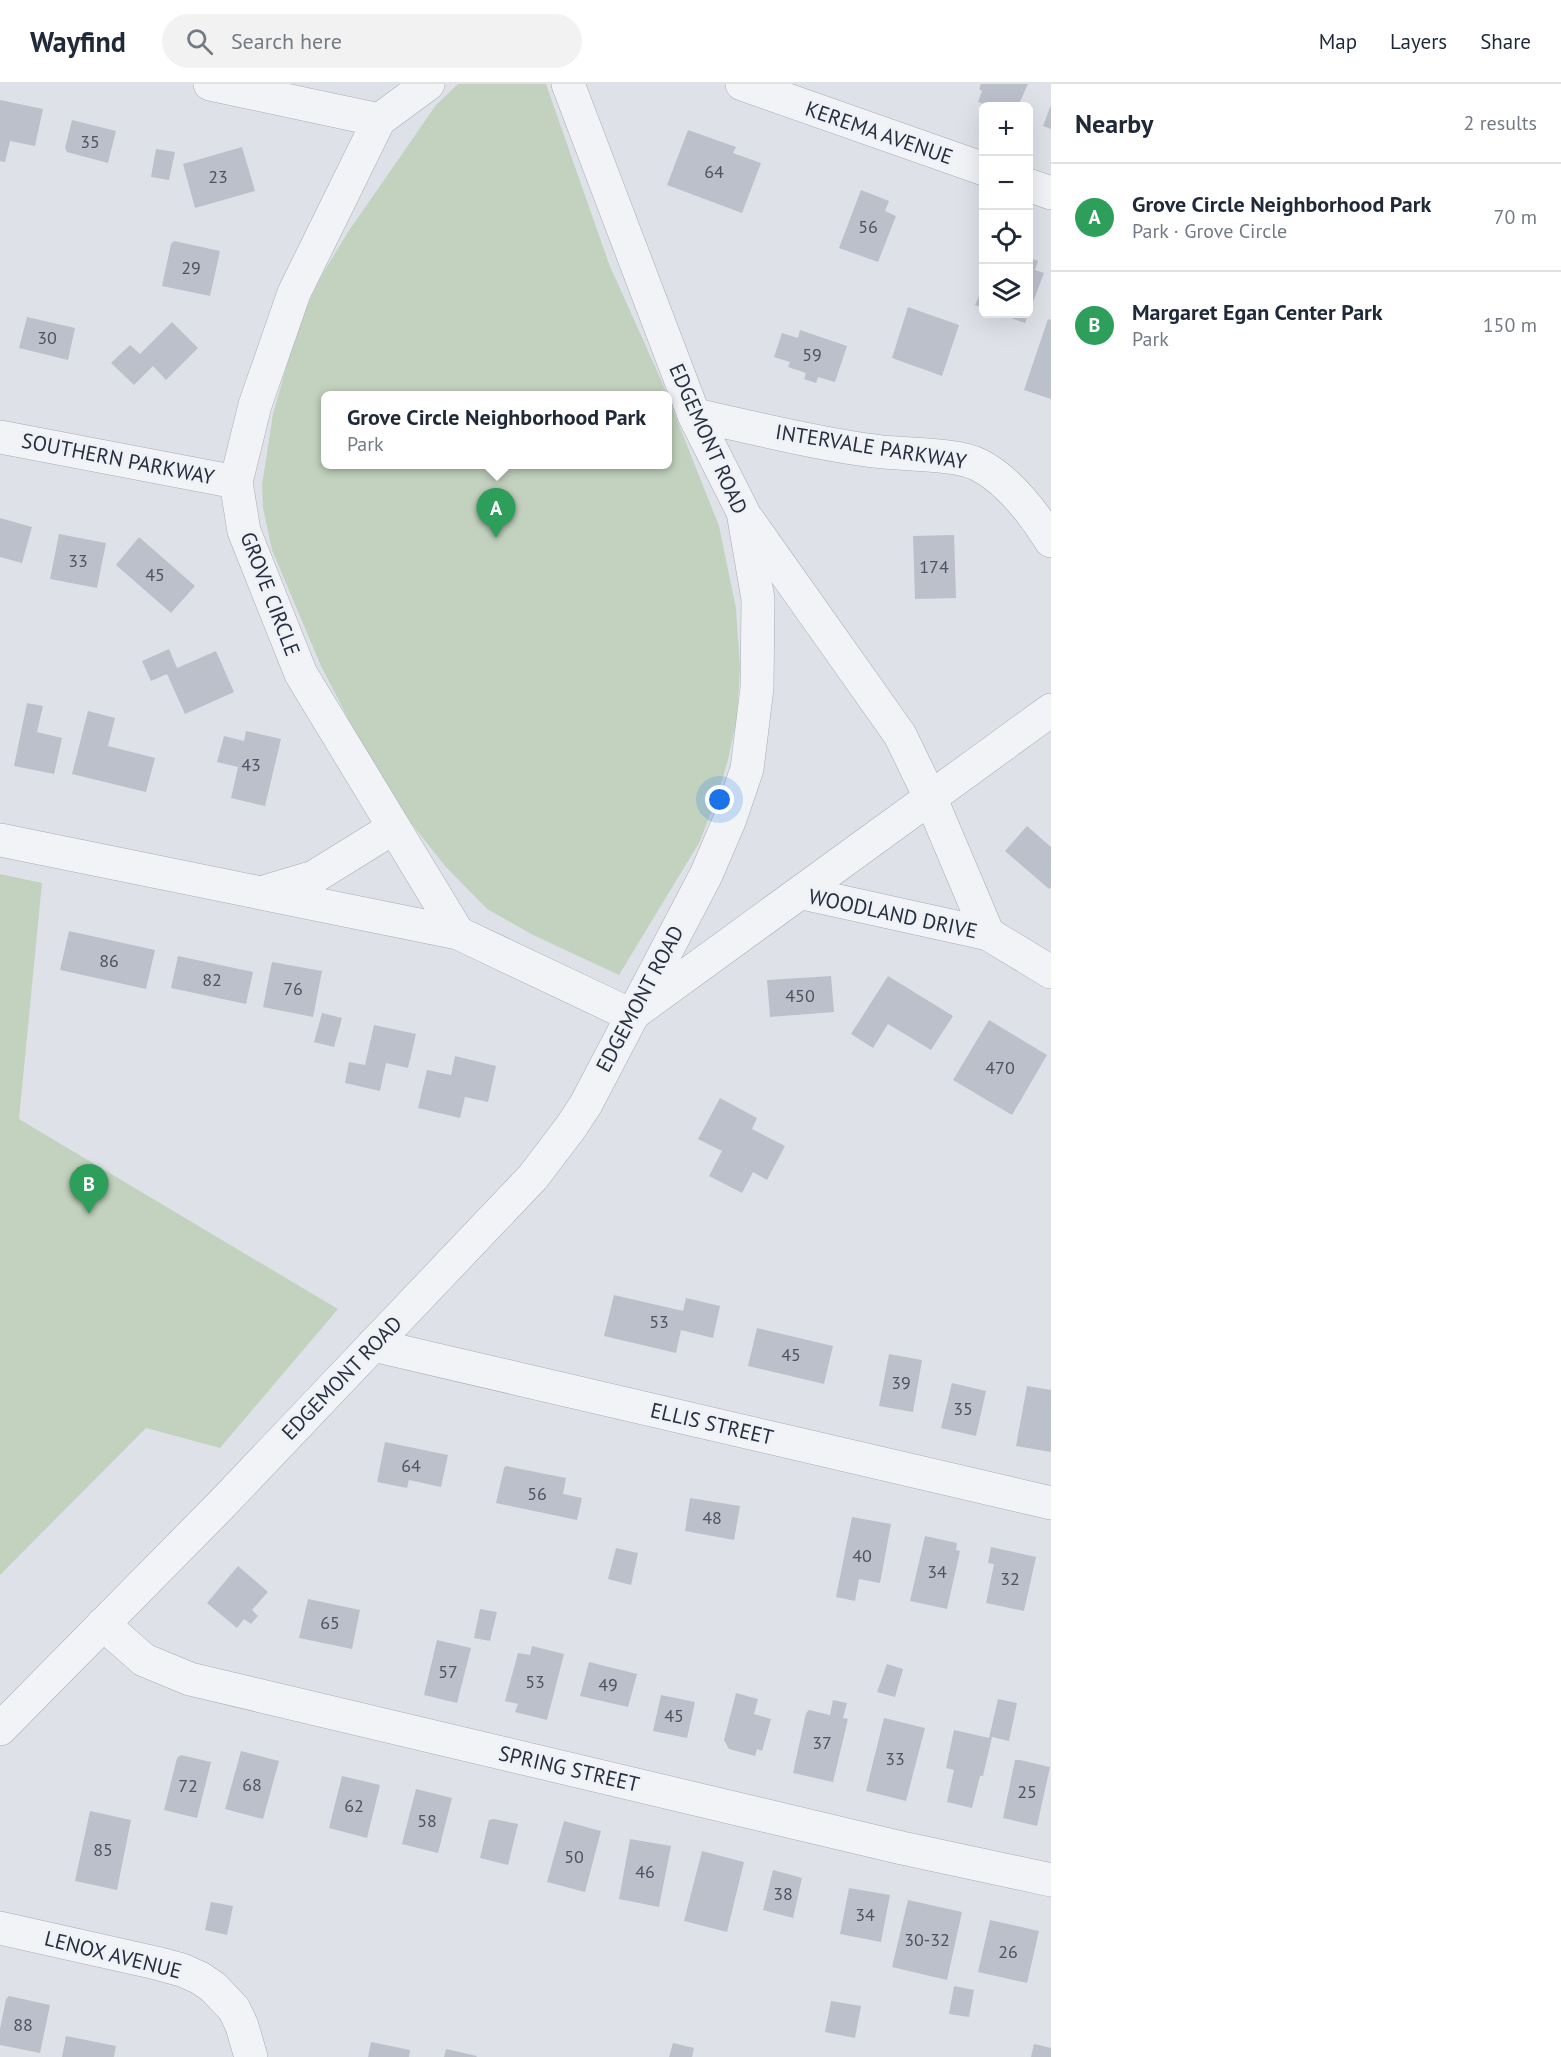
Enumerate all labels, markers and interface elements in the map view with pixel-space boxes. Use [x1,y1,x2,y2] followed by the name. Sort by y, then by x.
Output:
[162,14,582,68] search box
[30,23,126,60] text: Wayfind
[183,25,216,58] icon: search
[231,27,342,55] text: Search here
[1319,28,1357,55] text: Map
[1390,28,1447,55] text: Layers
[1480,28,1531,55] text: Share
[802,95,957,170] street label: KEREMA AVENUE
[979,102,1033,318] map controls
[979,102,1033,156] button: +
[1075,107,1153,140] text: Nearby
[1464,110,1537,136] text: 2 results
[80,130,100,153] house number: 35
[979,156,1033,210] button: −
[704,160,724,183] house number: 64
[208,165,228,188] house number: 23
[1132,190,1431,218] text: Grove Circle Neighborhood Park
[1088,204,1101,230] text: A
[1494,204,1537,230] text: 70 m
[979,210,1033,264] button: locate
[858,215,878,238] house number: 56
[1132,218,1287,244] text: Park · Grove Circle
[181,256,201,279] house number: 29
[979,264,1033,318] button: layers
[1132,298,1383,326] text: Margaret Egan Center Park
[1089,312,1100,338] text: B
[1483,312,1537,338] text: 150 m
[37,326,57,349] house number: 30
[1132,326,1169,352] text: Park
[802,343,822,366] house number: 59
[663,359,754,518] street label: EDGEMONT ROAD
[321,391,672,469] popup
[347,403,646,431] text: Grove Circle Neighborhood Park
[774,418,969,475] street label: INTERVALE PARKWAY
[19,427,217,490] street label: SOUTHERN PARKWAY
[347,431,384,457] text: Park
[476,488,516,538] pin: A
[234,528,307,660] street label: GROVE CIRCLE
[68,549,88,572] house number: 33
[919,555,949,578] house number: 174
[145,563,165,586] house number: 45
[241,753,261,776] house number: 43
[705,785,734,814] your location
[806,882,980,945] street label: WOODLAND DRIVE
[590,921,690,1077] street label: EDGEMONT ROAD
[99,949,119,972] house number: 86
[202,968,222,991] house number: 82
[283,977,303,1000] house number: 76
[785,984,815,1007] house number: 450
[985,1056,1015,1079] house number: 470
[70,1164,109,1214] pin: B
[276,1310,408,1445] street label: EDGEMONT ROAD
[649,1310,669,1333] house number: 53
[781,1343,801,1366] house number: 45
[891,1371,911,1394] house number: 39
[648,1396,777,1451] street label: ELLIS STREET
[953,1397,973,1420] house number: 35
[401,1454,421,1477] house number: 64
[527,1482,547,1505] house number: 56
[702,1506,722,1529] house number: 48
[852,1544,872,1567] house number: 40
[927,1560,947,1583] house number: 34
[1000,1567,1020,1590] house number: 32
[320,1611,340,1634] house number: 65
[438,1660,458,1683] house number: 57
[525,1670,545,1693] house number: 53
[598,1673,618,1696] house number: 49
[664,1704,684,1727] house number: 45
[812,1731,832,1754] house number: 37
[496,1739,642,1798] street label: SPRING STREET
[885,1747,905,1770] house number: 33
[242,1773,262,1796] house number: 68
[178,1774,198,1797] house number: 72
[1017,1780,1037,1803] house number: 25
[344,1794,364,1817] house number: 62
[417,1809,437,1832] house number: 58
[93,1838,113,1861] house number: 85
[564,1845,584,1868] house number: 50
[635,1860,655,1883] house number: 46
[773,1882,793,1905] house number: 38
[855,1903,875,1926] house number: 34
[42,1924,185,1985] street label: LENOX AVENUE
[904,1928,950,1951] house number: 30-32
[998,1940,1018,1963] house number: 26
[13,2013,33,2036] house number: 88

